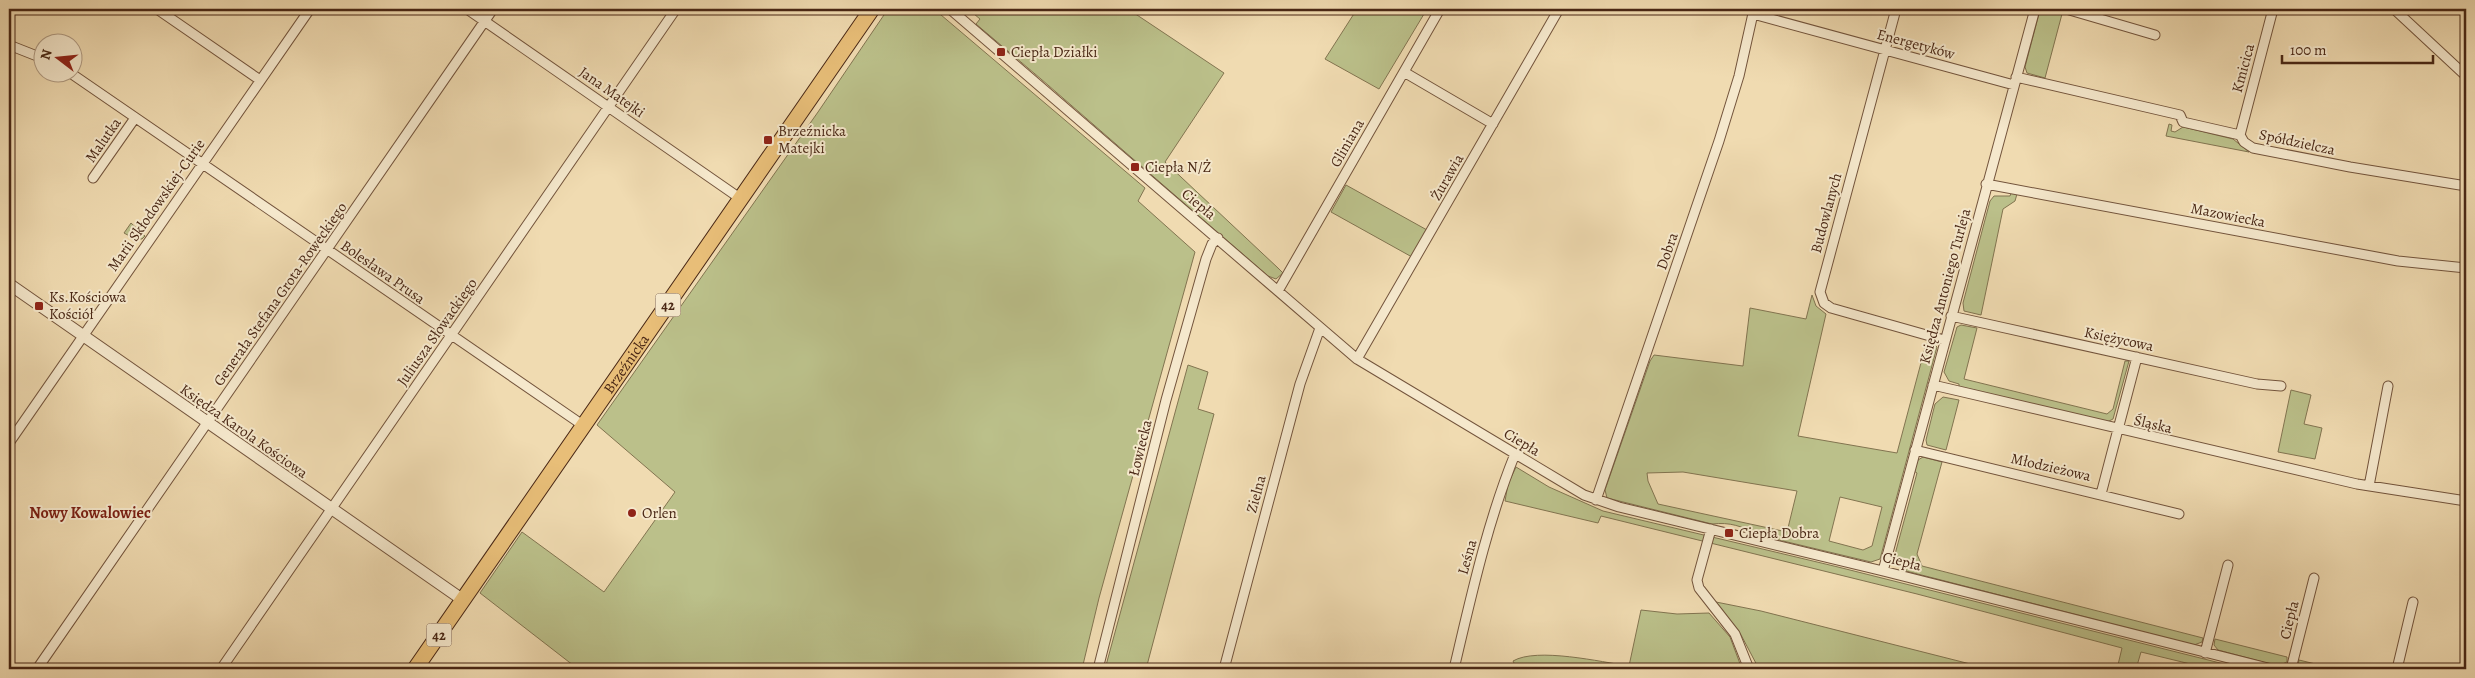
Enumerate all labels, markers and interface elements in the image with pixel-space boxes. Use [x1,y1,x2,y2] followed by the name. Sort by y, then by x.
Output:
[1875,24,1958,64] street label: Energetyków
[32,32,82,82] north arrow
[2282,32,2434,64] scale bar
[2290,40,2327,60] text: 100 m
[2227,41,2259,95] street label: Kmicica
[1011,42,1097,62] place label: Ciepła Działki
[995,46,1007,58] marker: Ciepła Działki
[35,47,57,62] text: N
[575,62,649,122] street label: Jana Matejki
[80,114,126,166] street label: Malutka
[1325,115,1369,171] street label: Gliniana
[778,121,846,158] place label: Brzeźnicka Matejki
[2257,124,2337,160] street label: Spółdzielcza
[762,134,774,146] marker: Brzeźnicka Matejki
[103,135,210,275] street label: Marii Skłodowskiej-Curie
[1426,150,1468,204] street label: Żurawia
[1145,157,1211,177] place label: Ciepła N/Ż
[1129,161,1141,173] marker: Ciepła N/Ż
[1806,171,1846,255] street label: Budowlanych
[1178,184,1220,224] street label: Ciepła
[209,198,351,390] street label: Generała Stefana Grota-Roweckiego
[2189,198,2267,232] street label: Mazowiecka
[1915,206,1975,366] street label: Księdza Antoniego Turleja
[1651,230,1683,272] street label: Dobra
[337,235,429,309] street label: Bolesława Prusa
[392,274,482,390] street label: Juliusza Słowackiego
[49,287,126,324] place label: Ks.Kościowa Kościół
[656,294,680,316] road number: 42
[33,300,45,312] marker: Ks.Kościowa Kościół
[2082,322,2156,356] street label: Księżycowa
[599,330,654,398] street label: Brzeźnicka
[176,379,312,483] street label: Księdza Karola Kościowa
[2132,410,2174,438] street label: Śląska
[1123,418,1157,478] street label: Łowiecka
[1500,423,1544,461] street label: Ciepła
[2009,448,2093,486] street label: Młodzieżowa
[1241,473,1271,515] street label: Zielna
[29,502,151,524] district label: Nowy Kowalowiec
[642,503,677,523] place label: Orlen
[626,507,638,519] marker: Orlen
[1739,523,1819,543] place label: Ciepła Dobra
[1723,527,1735,539] marker: Ciepła Dobra
[1452,537,1482,577] street label: Leśna
[1881,547,1923,575] street label: Ciepła
[2275,599,2303,641] street label: Ciepła
[426,624,452,646] road number: 42

